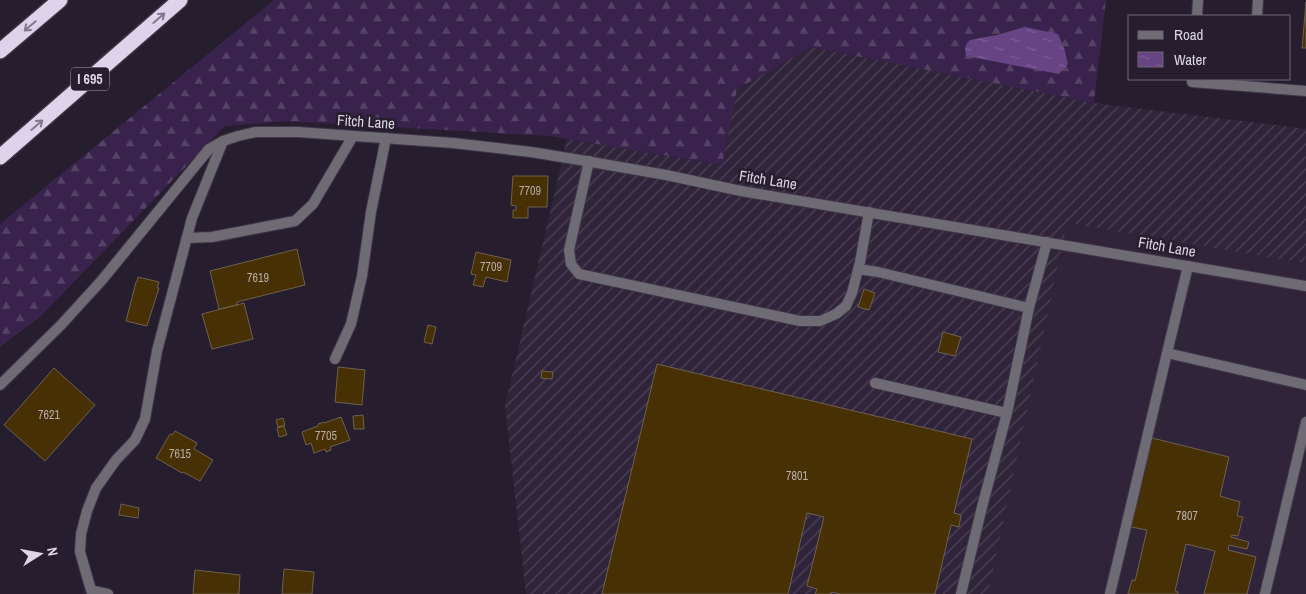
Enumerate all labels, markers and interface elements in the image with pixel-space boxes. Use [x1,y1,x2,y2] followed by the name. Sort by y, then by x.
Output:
[153,13,166,24] one-way arrow
[1128,15,1291,80] legend
[24,20,37,31] one-way arrow
[1174,24,1203,45] text: Road
[1174,49,1206,70] text: Water
[71,68,109,90] road number: I 695
[336,109,396,134] street label: Fitch Lane
[30,119,43,131] one-way arrow
[738,165,799,194] street label: Fitch Lane
[519,183,541,199] house number: 7709
[1137,231,1198,262] street label: Fitch Lane
[480,259,502,275] house number: 7709
[247,270,269,286] house number: 7619
[38,407,60,423] house number: 7621
[315,428,337,444] house number: 7705
[169,446,191,462] house number: 7615
[786,468,808,484] house number: 7801
[1176,508,1198,524] house number: 7807
[15,529,65,579] north arrow
[43,546,62,557] text: N

